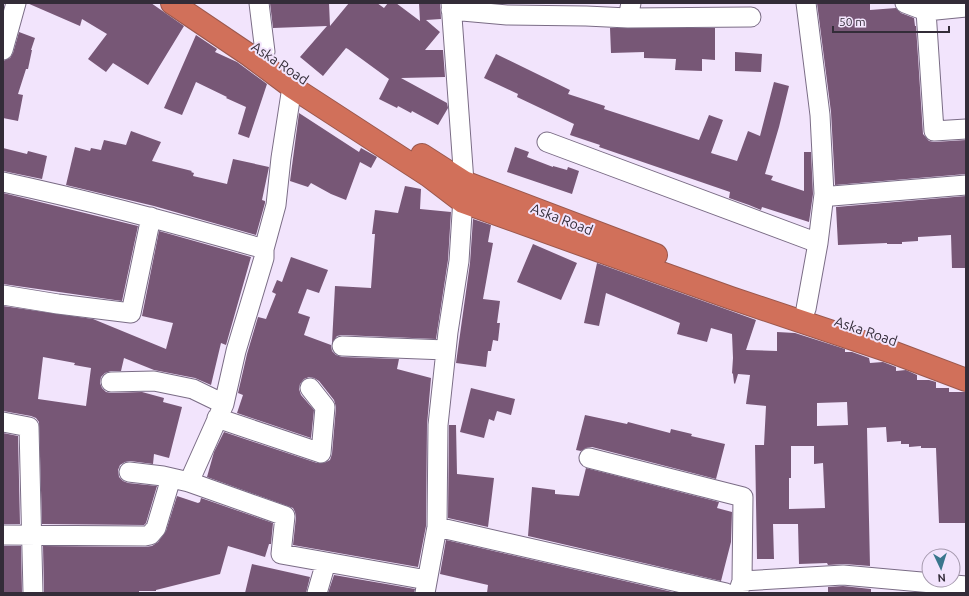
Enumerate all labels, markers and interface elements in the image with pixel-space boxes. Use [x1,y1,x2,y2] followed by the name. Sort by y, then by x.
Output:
[833,8,949,34] scale bar
[839,15,866,28] text: 50 m
[249,38,311,88] street label: Aska Road
[529,200,595,238] street label: Aska Road
[833,313,899,349] street label: Aska Road
[921,548,961,588] north arrow
[937,572,946,584] text: N

